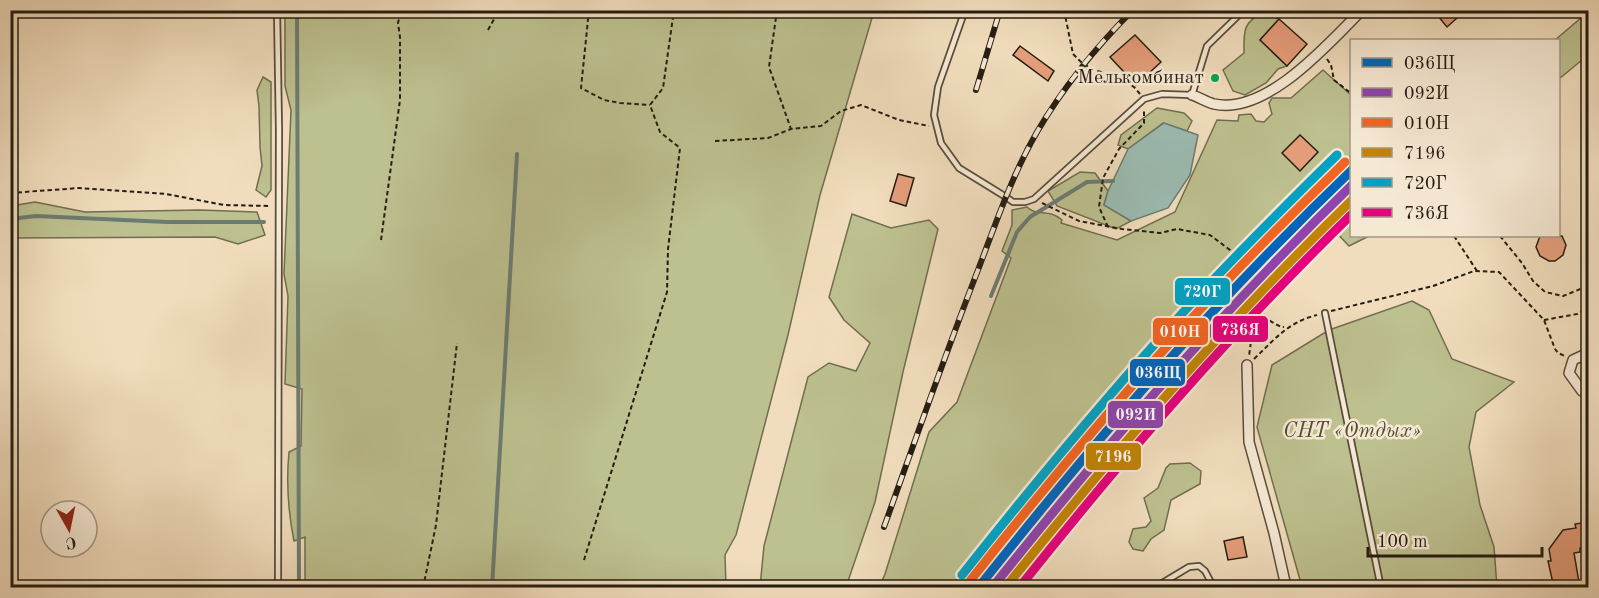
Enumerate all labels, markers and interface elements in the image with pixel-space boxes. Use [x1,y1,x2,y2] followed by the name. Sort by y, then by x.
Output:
[1350,39,1560,237] legend
[1404,55,1455,73] text: 036Щ
[1077,68,1204,88] place label: Мелькомбинат
[1209,72,1221,84] marker: Мелькомбинат
[1404,85,1449,103] text: 092И
[1404,115,1450,133] text: 010Н
[1404,145,1446,163] text: 7196
[1404,175,1447,193] text: 720Г
[1404,205,1449,223] text: 736Я
[1174,277,1231,306] line badge: 720Г
[1183,285,1221,301] text: 720Г
[1212,315,1269,343] line badge: 736Я
[1152,317,1209,346] line badge: 010Н
[1220,323,1260,339] text: 736Я
[1159,325,1201,341] text: 010Н
[1129,358,1186,387] line badge: 036Щ
[1135,366,1181,382] text: 036Щ
[1107,400,1164,429] line badge: 092И
[1115,408,1157,424] text: 092И
[1283,421,1421,442] park label: СНТ «Отдых»
[1085,442,1142,471] line badge: 7196
[1094,450,1132,466] text: 7196
[39,499,99,559] north arrow
[1368,520,1542,558] scale bar
[65,533,78,551] text: С
[1377,533,1428,551] text: 100 m

